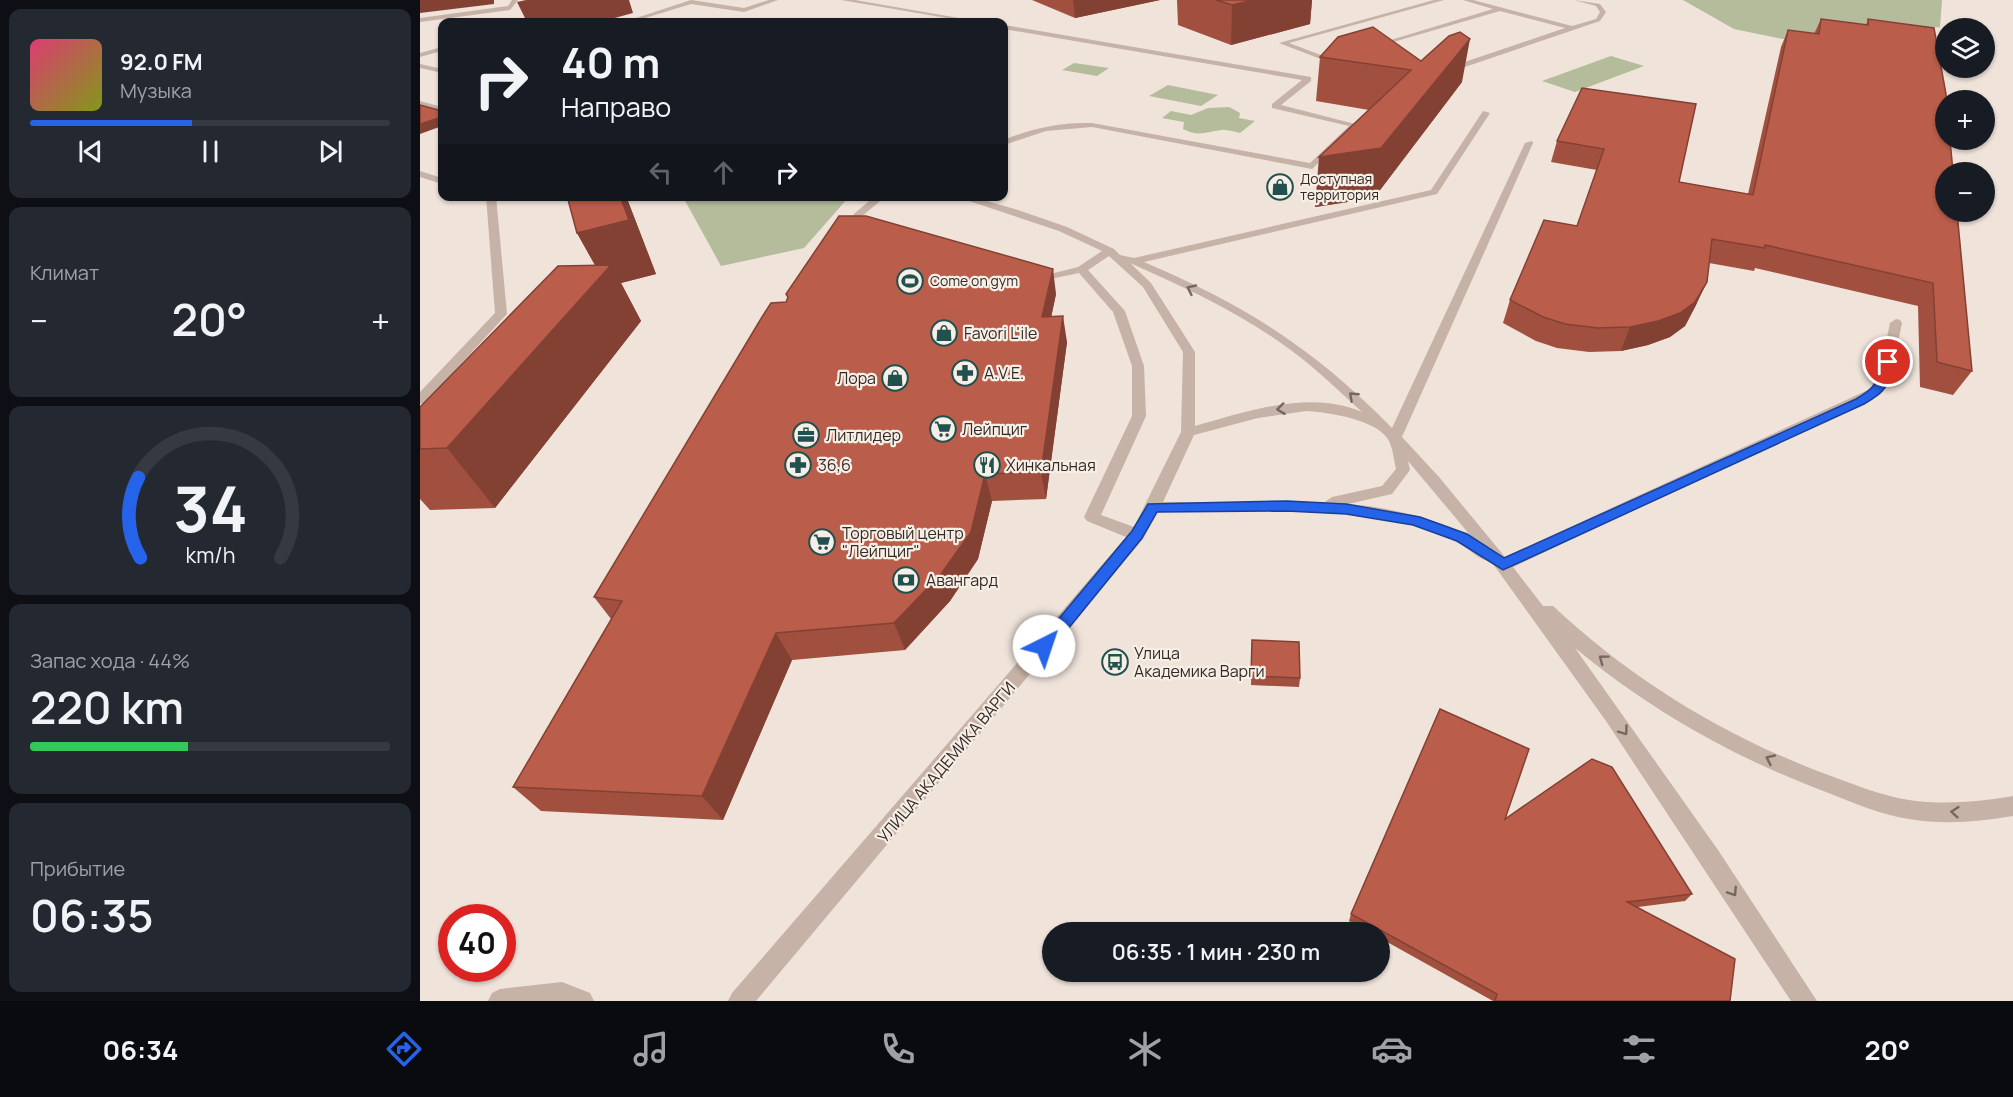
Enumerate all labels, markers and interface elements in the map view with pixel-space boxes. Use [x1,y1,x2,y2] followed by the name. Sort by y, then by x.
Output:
[1935,18,1995,222] map controls
[1935,18,1995,78] button: layers
[561,33,660,91] text: 40 m
[462,42,540,120] icon: right
[120,47,203,77] text: 92.0 FM
[120,77,192,104] text: Музыка
[561,88,671,125] text: Направо
[1935,90,1995,150] button: +
[74,135,107,168] icon: previous
[194,135,227,168] icon: pause
[314,135,347,168] icon: next
[644,156,677,189] icon: left
[707,156,740,189] icon: ahead
[770,156,803,189] icon: right
[1935,162,1995,222] button: −
[1300,169,1379,204] place label: Доступная территория
[1265,172,1295,202] shop icon: Доступная территория
[30,259,99,286] text: Климат
[895,266,925,296] sports icon: Come on gym
[930,271,1018,290] place label: Come on gym
[1187,285,1198,297] one-way arrow
[172,288,247,350] text: 20°
[30,298,48,343] text: −
[371,298,390,343] text: +
[929,318,959,348] shop icon: Favori L'ile
[964,322,1037,344] place label: Favori L'ile
[1862,336,1913,387] pin
[1871,345,1904,378] icon: arrive
[950,358,980,388] pharmacy icon: A.V.E.
[984,362,1024,384] place label: A.V.E.
[880,363,910,393] shop icon: Лора
[837,367,876,389] place label: Лора
[1349,393,1360,404] one-way arrow
[1276,403,1286,415] one-way arrow
[928,414,958,444] supermarket icon: Лейпциг
[962,418,1028,440] place label: Лейпциг
[791,420,821,450] office icon: Литлидер
[826,424,901,446] place label: Литлидер
[783,450,813,480] pharmacy icon: 36,6
[972,450,1002,480] restaurant icon: Хинкальная
[818,454,851,476] place label: 36,6
[1006,454,1096,476] place label: Хинкальная
[173,465,247,551] text: 34
[842,522,964,562] place label: Торговый центр "Лейпциг"
[807,527,837,557] supermarket icon: Торговый центр "Лейпциг"
[185,540,235,569] text: km/h
[891,565,921,595] bank icon: Авангард
[926,569,999,591] place label: Авангард
[1012,614,1076,678] position arrow
[1134,642,1265,682] place label: Улица Академика Варги
[30,647,190,674] text: Запас хода · 44%
[1100,647,1130,677] bus stop icon: Улица Академика Варги
[1599,655,1610,666] one-way arrow
[30,676,184,738] text: 220 km
[872,677,1020,847] street label: УЛИЦА АКАДЕМИКА ВАРГИ
[1617,724,1628,735] one-way arrow
[1765,755,1776,767] one-way arrow
[1951,806,1960,819] one-way arrow
[30,855,125,882] text: Прибытие
[30,884,154,946] text: 06:35
[1726,886,1738,896] one-way arrow
[438,904,516,982] speed limit sign: 40
[1112,937,1320,967] text: 06:35 · 1 мин · 230 m
[383,1028,425,1070] icon: directions
[630,1028,672,1070] icon: music
[877,1028,919,1070] icon: phone
[1124,1028,1166,1070] icon: climate
[1371,1028,1413,1070] icon: car
[1618,1028,1660,1070] icon: filters
[102,1031,178,1068] text: 06:34
[1865,1031,1911,1068] text: 20°

